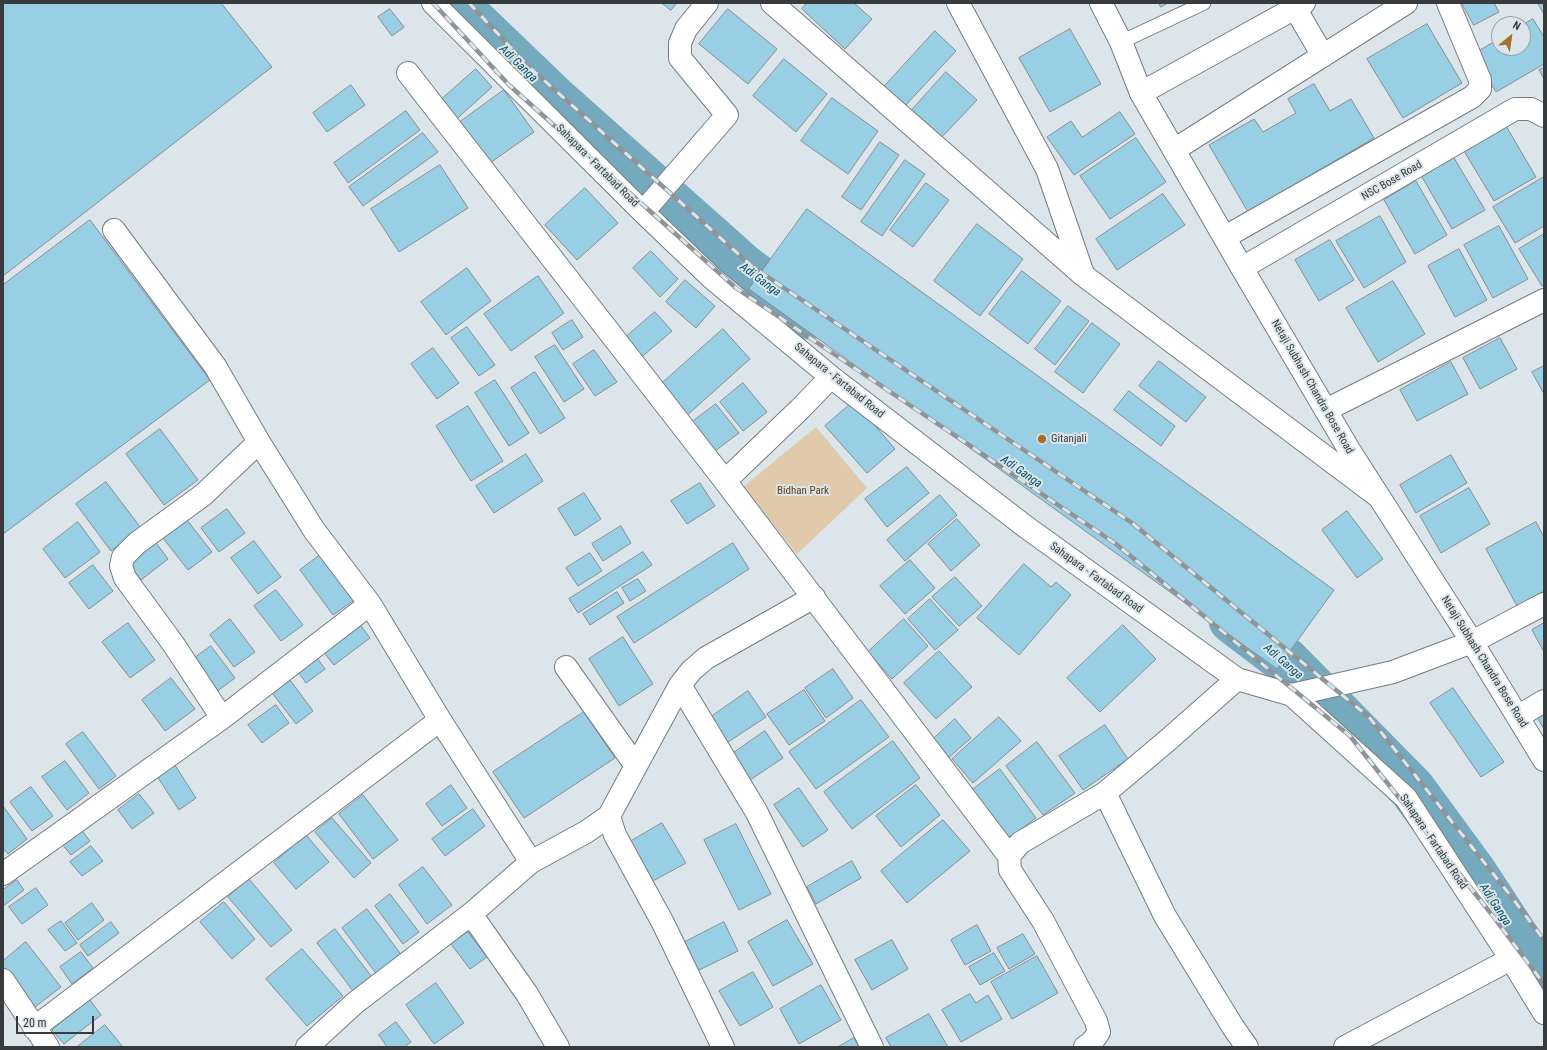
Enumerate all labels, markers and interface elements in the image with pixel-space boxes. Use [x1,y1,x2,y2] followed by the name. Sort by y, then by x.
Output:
[1491,16,1531,56] north arrow
[1510,19,1523,33] text: N
[496,42,540,86] water label: Adi Ganga
[553,122,641,210] street label: Sahapara - Fartabad Road
[1359,158,1425,204] street label: NSC Bose Road
[737,260,783,300] water label: Adi Ganga
[1268,318,1356,456] street label: Netaji Subhash Chandra Bose Road
[791,341,887,421] street label: Sahapara - Fartabad Road
[1051,432,1087,446] place label: Gitanjali
[1036,433,1048,445] marker: Gitanjali
[997,453,1045,491] water label: Adi Ganga
[777,484,829,498] park label: Bidhan Park
[1047,540,1145,616] street label: Sahapara - Fartabad Road
[1438,594,1530,730] street label: Netaji Subhash Chandra Bose Road
[1260,641,1306,683] water label: Adi Ganga
[1396,792,1470,892] street label: Sahapara - Fartabad Road
[1476,881,1514,929] water label: Adi Ganga
[18,1008,96,1034] scale bar
[23,1016,47,1030] text: 20 m

